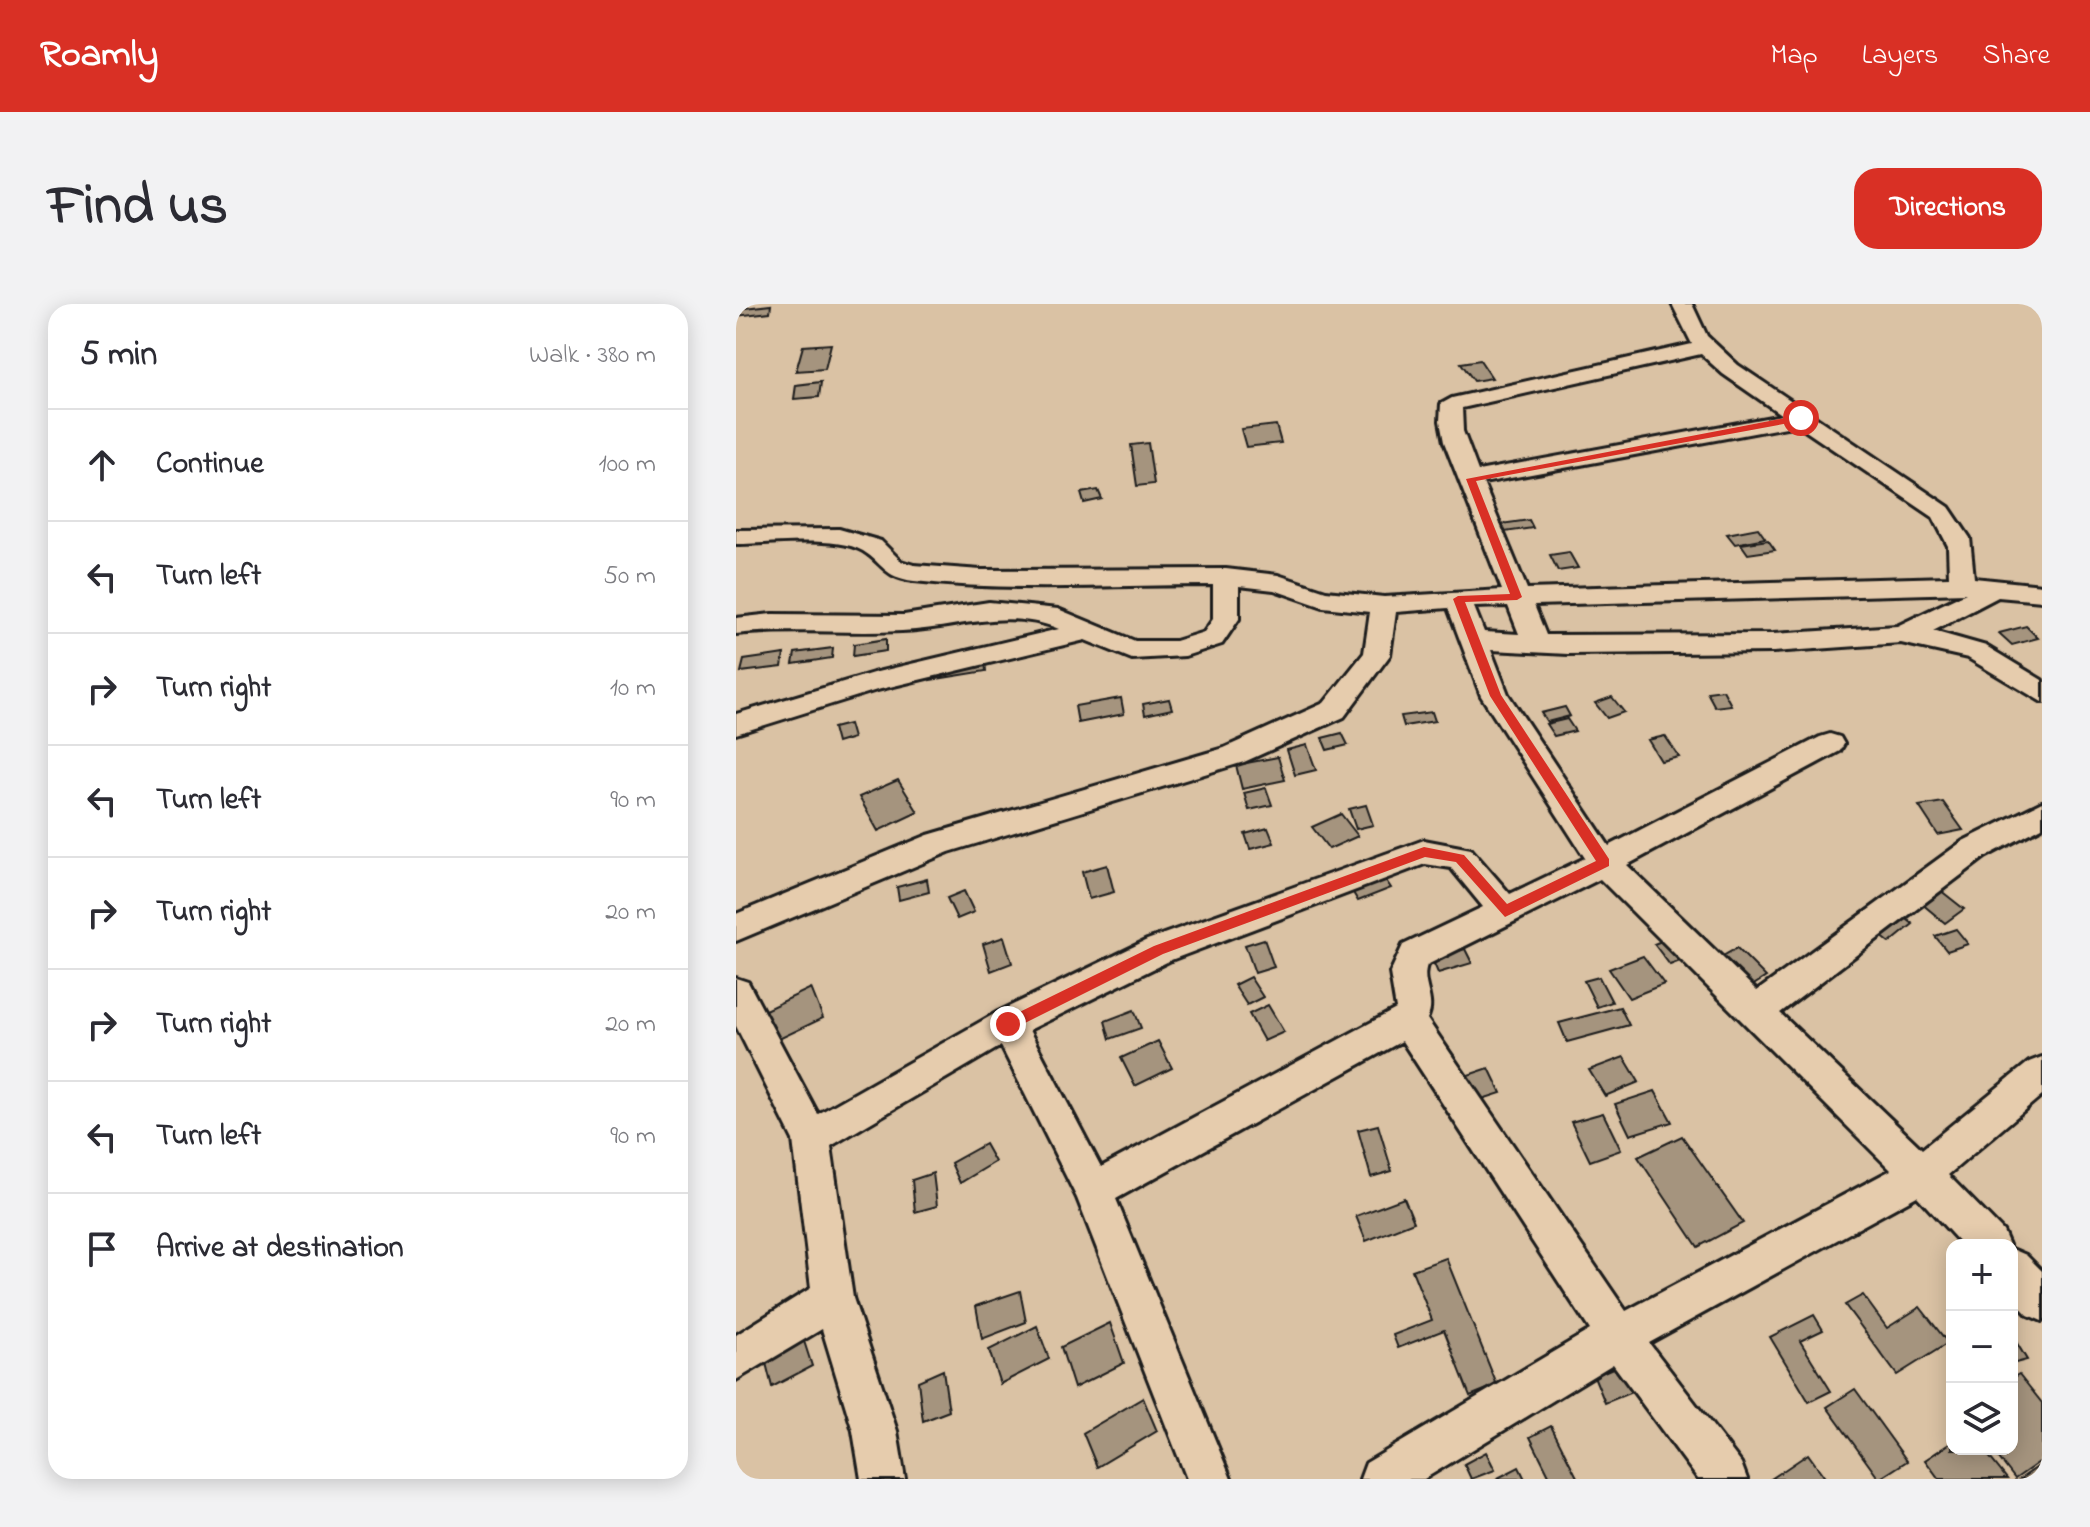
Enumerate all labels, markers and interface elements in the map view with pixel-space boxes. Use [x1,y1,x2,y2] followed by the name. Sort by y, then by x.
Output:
[40,28,158,84] text: Roamly
[1770,36,1818,77] text: Map
[1862,36,1938,77] text: Layers
[1982,36,2050,77] text: Share
[48,168,228,249] text: Find us
[1854,168,2042,249] button: Directions
[80,331,157,381] text: 5 min
[529,337,656,375] text: Walk · 380 m
[1783,400,1819,436] route start
[80,443,124,487] icon: ahead
[156,443,264,487] text: Continue
[599,446,656,484] text: 100 m
[80,555,124,599] icon: left
[156,555,261,599] text: Turn left
[603,558,656,596] text: 50 m
[80,667,124,711] icon: right
[156,667,271,711] text: Turn right
[610,670,656,708] text: 10 m
[80,779,124,823] icon: left
[156,779,261,823] text: Turn left
[610,782,656,820] text: 90 m
[80,891,124,935] icon: right
[156,891,271,935] text: Turn right
[605,894,656,932] text: 20 m
[80,1003,124,1047] icon: right
[156,1003,271,1047] text: Turn right
[605,1006,656,1044] text: 20 m
[990,1006,1026,1042] route end
[80,1115,124,1159] icon: left
[156,1115,261,1159] text: Turn left
[610,1118,656,1156] text: 90 m
[80,1227,124,1271] icon: arrive
[156,1227,404,1271] text: Arrive at destination
[1946,1239,2018,1455] map controls
[1946,1239,2018,1311] button: +
[1946,1311,2018,1383] button: −
[1946,1383,2018,1455] button: layers

